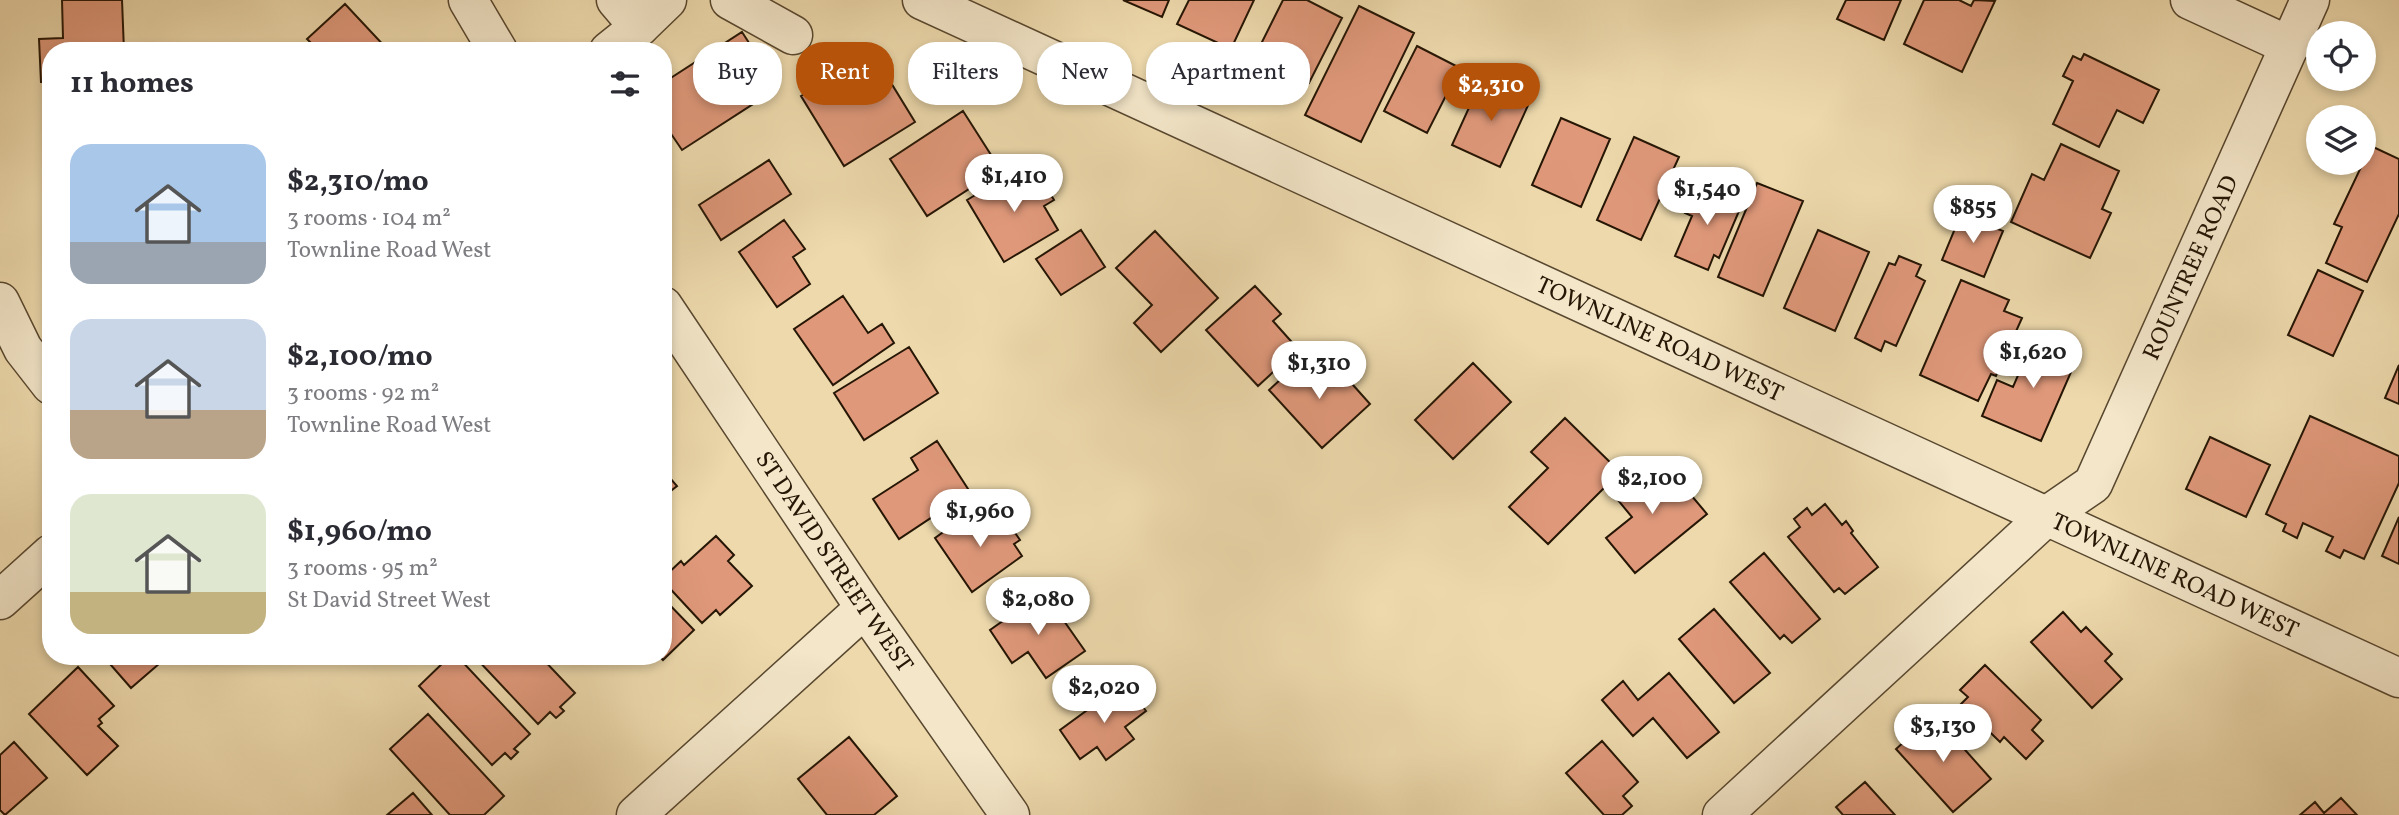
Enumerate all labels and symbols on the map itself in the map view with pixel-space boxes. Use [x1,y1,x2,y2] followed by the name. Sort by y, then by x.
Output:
[1434,64,1548,123] pin: $2,310
[957,154,1071,214] pin: $1,410
[1650,168,1764,227] pin: $1,540
[2136,170,2248,366] street label: ROUNTREE ROAD
[1932,186,2014,245] pin: $855
[1530,269,1788,412] street label: TOWNLINE ROAD WEST
[1976,330,2090,390] pin: $1,620
[1262,342,1376,401] pin: $1,310
[746,445,920,680] street label: ST DAVID STREET WEST
[1595,456,1709,516] pin: $2,100
[923,490,1037,549] pin: $1,960
[2045,506,2304,649] street label: TOWNLINE ROAD WEST
[981,578,1095,637] pin: $2,080
[1047,666,1161,725] pin: $2,020
[1886,704,2000,764] pin: $3,130

